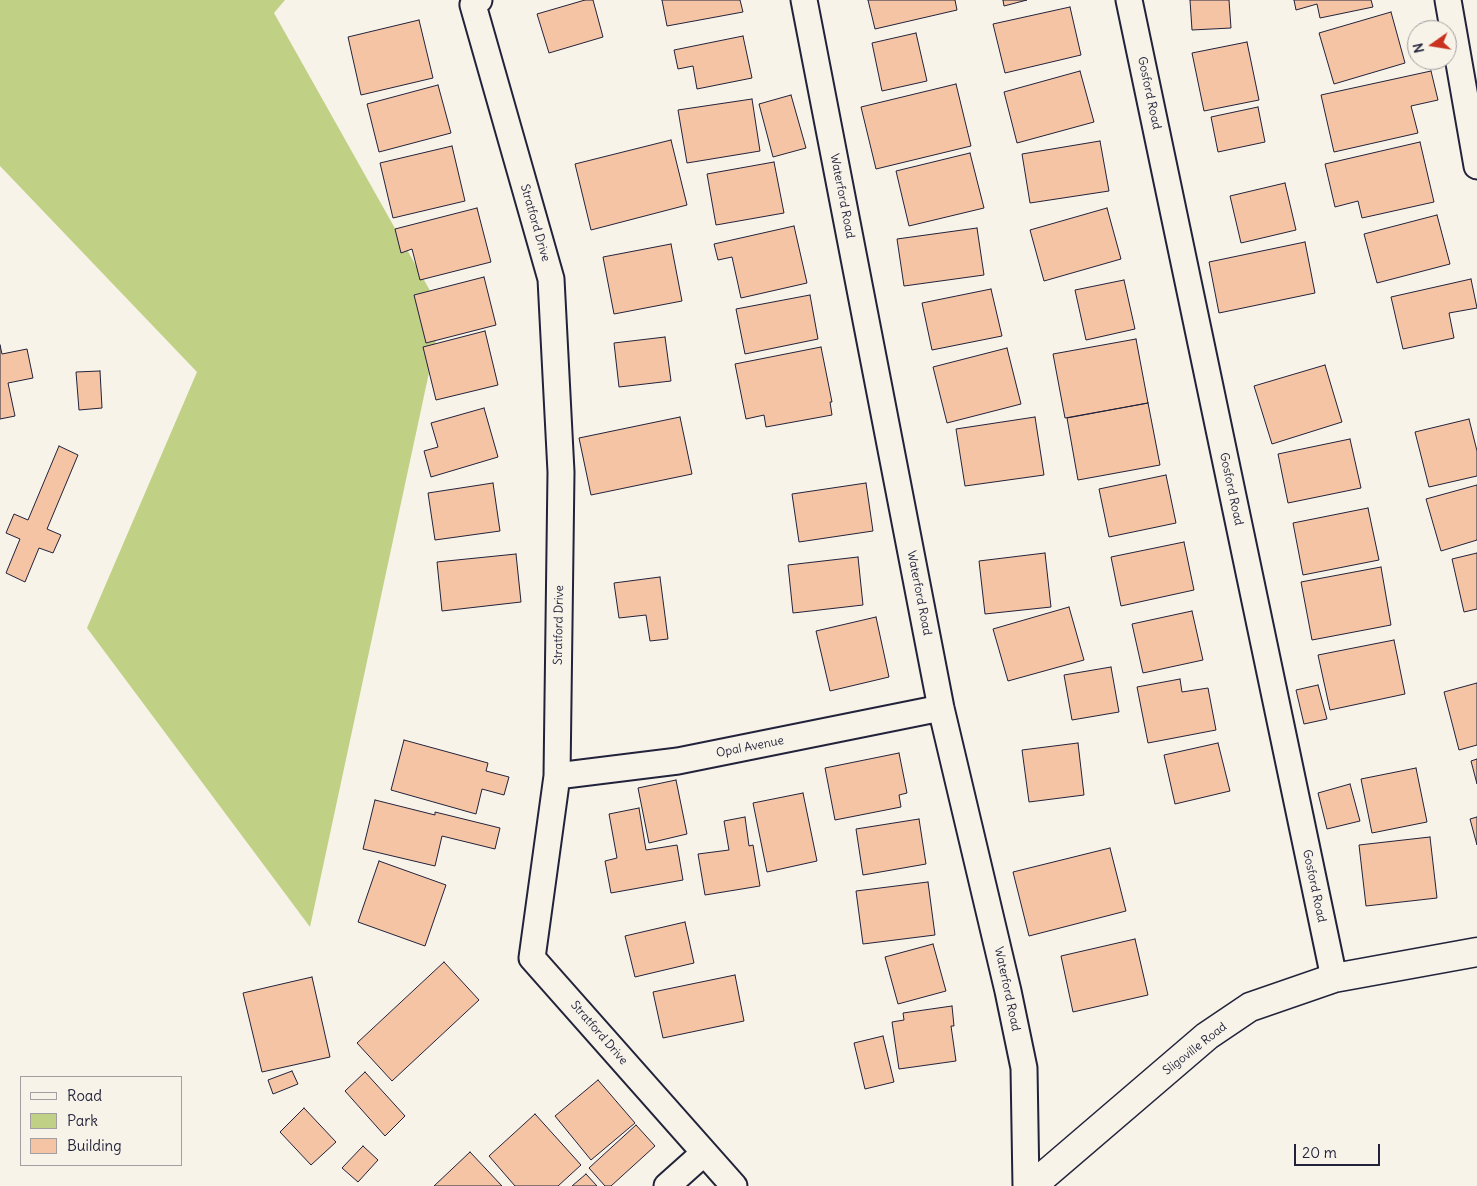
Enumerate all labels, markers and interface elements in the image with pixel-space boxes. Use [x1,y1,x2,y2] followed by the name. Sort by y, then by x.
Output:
[1407,20,1457,70] north arrow
[1408,41,1428,55] text: N
[1134,55,1164,131] street label: Gosford Road
[827,152,857,240] street label: Waterford Road
[517,183,553,263] street label: Stratford Drive
[1216,451,1246,527] street label: Gosford Road
[904,549,934,637] street label: Waterford Road
[551,585,567,665] street label: Stratford Drive
[715,733,785,761] street label: Opal Avenue
[1299,848,1329,924] street label: Gosford Road
[991,945,1023,1033] street label: Waterford Road
[567,998,631,1068] street label: Stratford Drive
[1160,1020,1230,1078] street label: Sligoville Road
[20,1076,182,1166] legend
[67,1086,102,1105] text: Road
[67,1111,98,1130] text: Park
[1297,1134,1383,1166] scale bar
[67,1136,122,1155] text: Building
[1302,1143,1337,1162] text: 20 m

